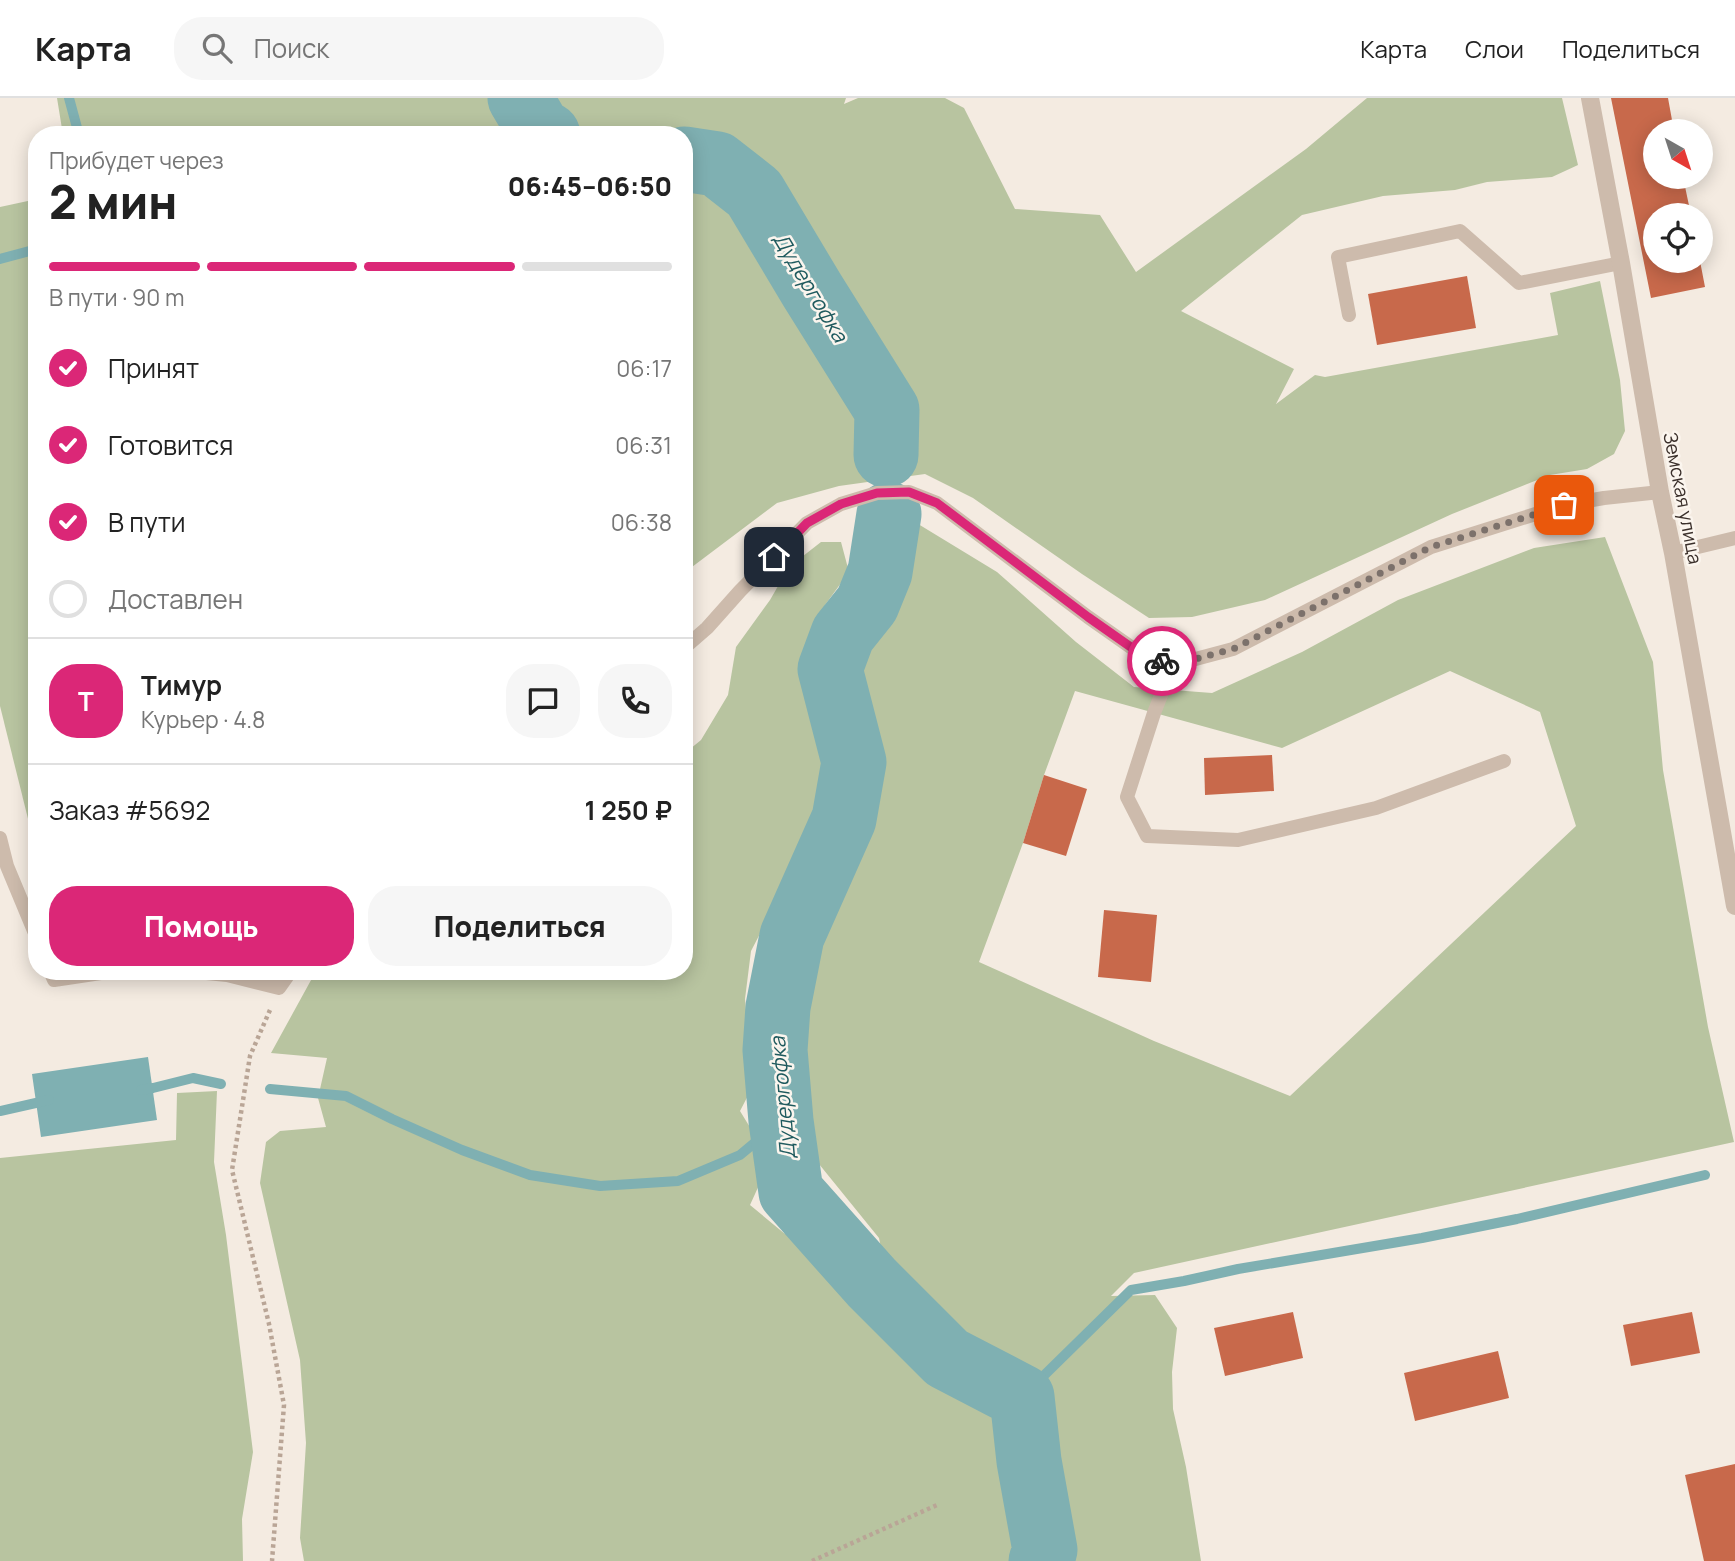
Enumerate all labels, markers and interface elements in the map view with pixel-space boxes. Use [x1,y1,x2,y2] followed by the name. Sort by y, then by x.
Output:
[174,17,664,80] search box
[35,26,132,71] text: Карта
[198,29,236,67] icon: search
[254,30,329,66] text: Поиск
[1360,32,1427,65] text: Карта
[1465,32,1524,65] text: Слои
[1562,32,1700,65] text: Поделиться
[1643,119,1713,189] north arrow
[1643,119,1713,273] map controls
[49,144,224,176] text: Прибудет через
[508,168,672,204] text: 06:45–06:50
[49,170,177,233] text: 2 мин
[1643,203,1713,273] button: locate
[767,227,855,348] water label: Дудергофка
[49,281,184,313] text: В пути · 90 m
[49,349,87,387] icon: check
[108,350,199,386] text: Принят
[616,352,672,384] text: 06:17
[49,426,87,464] icon: check
[108,427,233,463] text: Готовится
[615,429,672,461] text: 06:31
[1657,430,1709,566] street label: Земская улица
[1534,475,1594,535] pin
[1545,486,1583,524] icon: bag
[49,503,87,541] icon: check
[108,504,186,540] text: В пути
[611,506,672,538] text: 06:38
[744,527,804,587] pin
[755,538,793,576] icon: home
[108,581,243,617] text: Доставлен
[1127,626,1197,696] courier
[1143,642,1181,680] icon: bike
[506,664,580,738] button: chat
[598,664,672,738] button: phone
[141,667,222,703] text: Тимур
[78,683,94,719] text: Т
[141,703,265,735] text: Курьер · 4.8
[49,792,210,828] text: Заказ #5692
[585,792,672,828] text: 1 250 ₽
[49,886,354,966] button: Помощь
[368,886,672,966] button: Поделиться
[763,1034,801,1160] water label: Дудергофка

